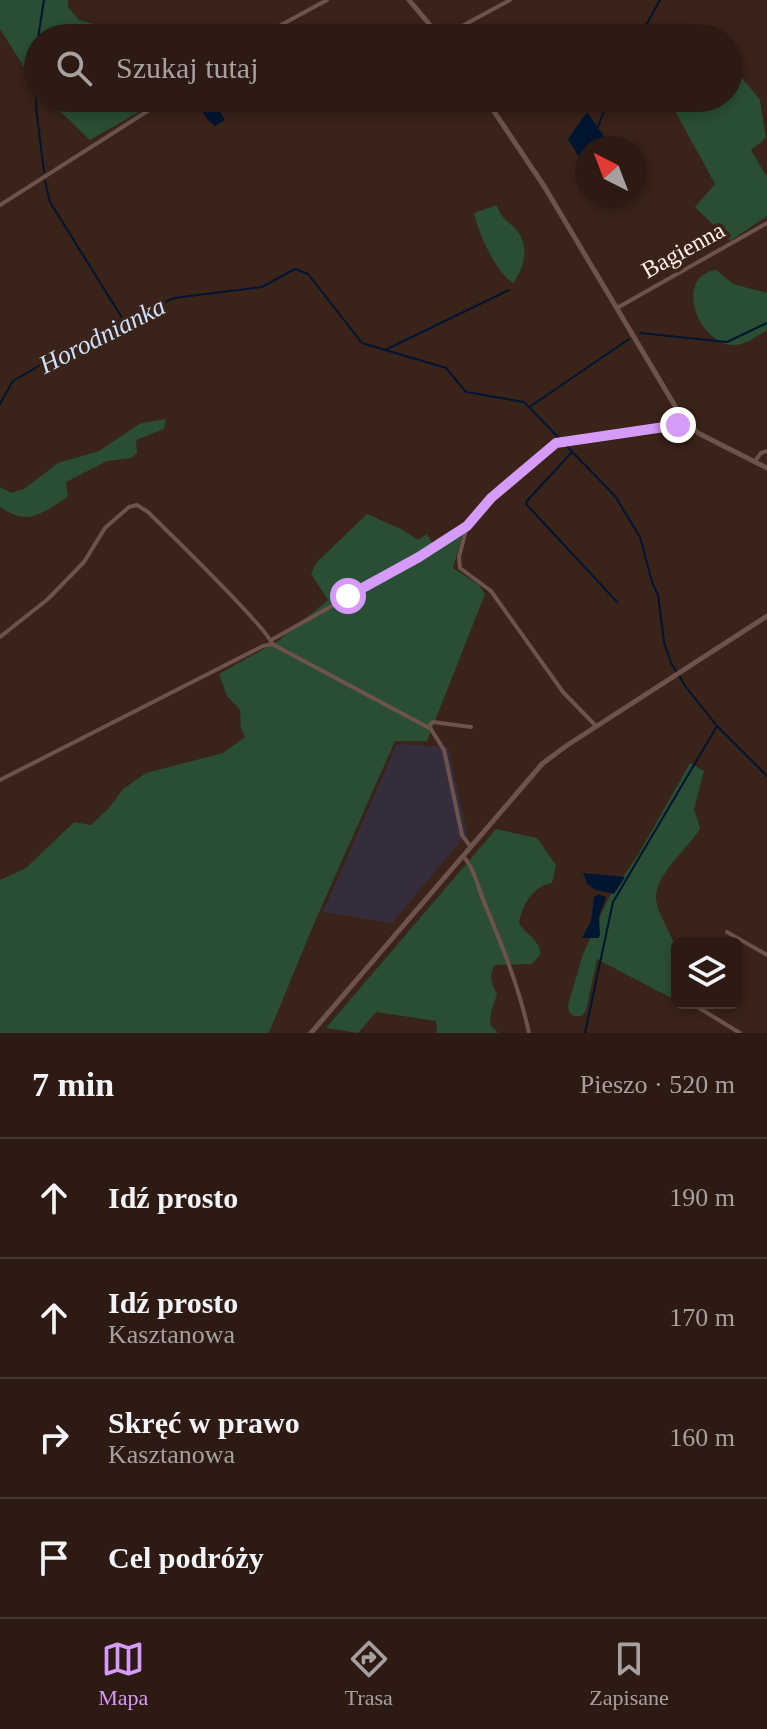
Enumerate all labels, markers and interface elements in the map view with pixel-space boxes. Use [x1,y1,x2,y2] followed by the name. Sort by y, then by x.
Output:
[24,24,743,112] search box
[52,46,96,90] icon: search
[116,51,258,84] text: Szukaj tutaj
[575,136,647,208] north arrow
[637,216,729,283] street label: Bagienna
[33,291,170,380] water label: Horodnianka
[660,407,696,443] route end
[330,578,366,614] route start
[671,937,743,1009] map controls
[671,937,743,1009] button: layers
[32,1066,114,1103] text: 7 min
[580,1070,735,1099] text: Pieszo · 520 m
[32,1176,76,1220] icon: ahead
[108,1181,238,1214] text: Idź prosto
[669,1183,735,1212] text: 190 m
[108,1286,238,1319] text: Idź prosto
[32,1296,76,1340] icon: ahead
[669,1303,735,1332] text: 170 m
[108,1320,235,1349] text: Kasztanowa
[108,1406,300,1439] text: Skręć w prawo
[32,1416,76,1460] icon: right
[669,1423,735,1452] text: 160 m
[108,1440,235,1469] text: Kasztanowa
[32,1536,76,1580] icon: arrive
[108,1541,264,1574] text: Cel podróży
[98,1637,148,1711] tab: Mapa
[345,1637,393,1711] tab: Trasa
[589,1637,669,1711] tab: Zapisane

